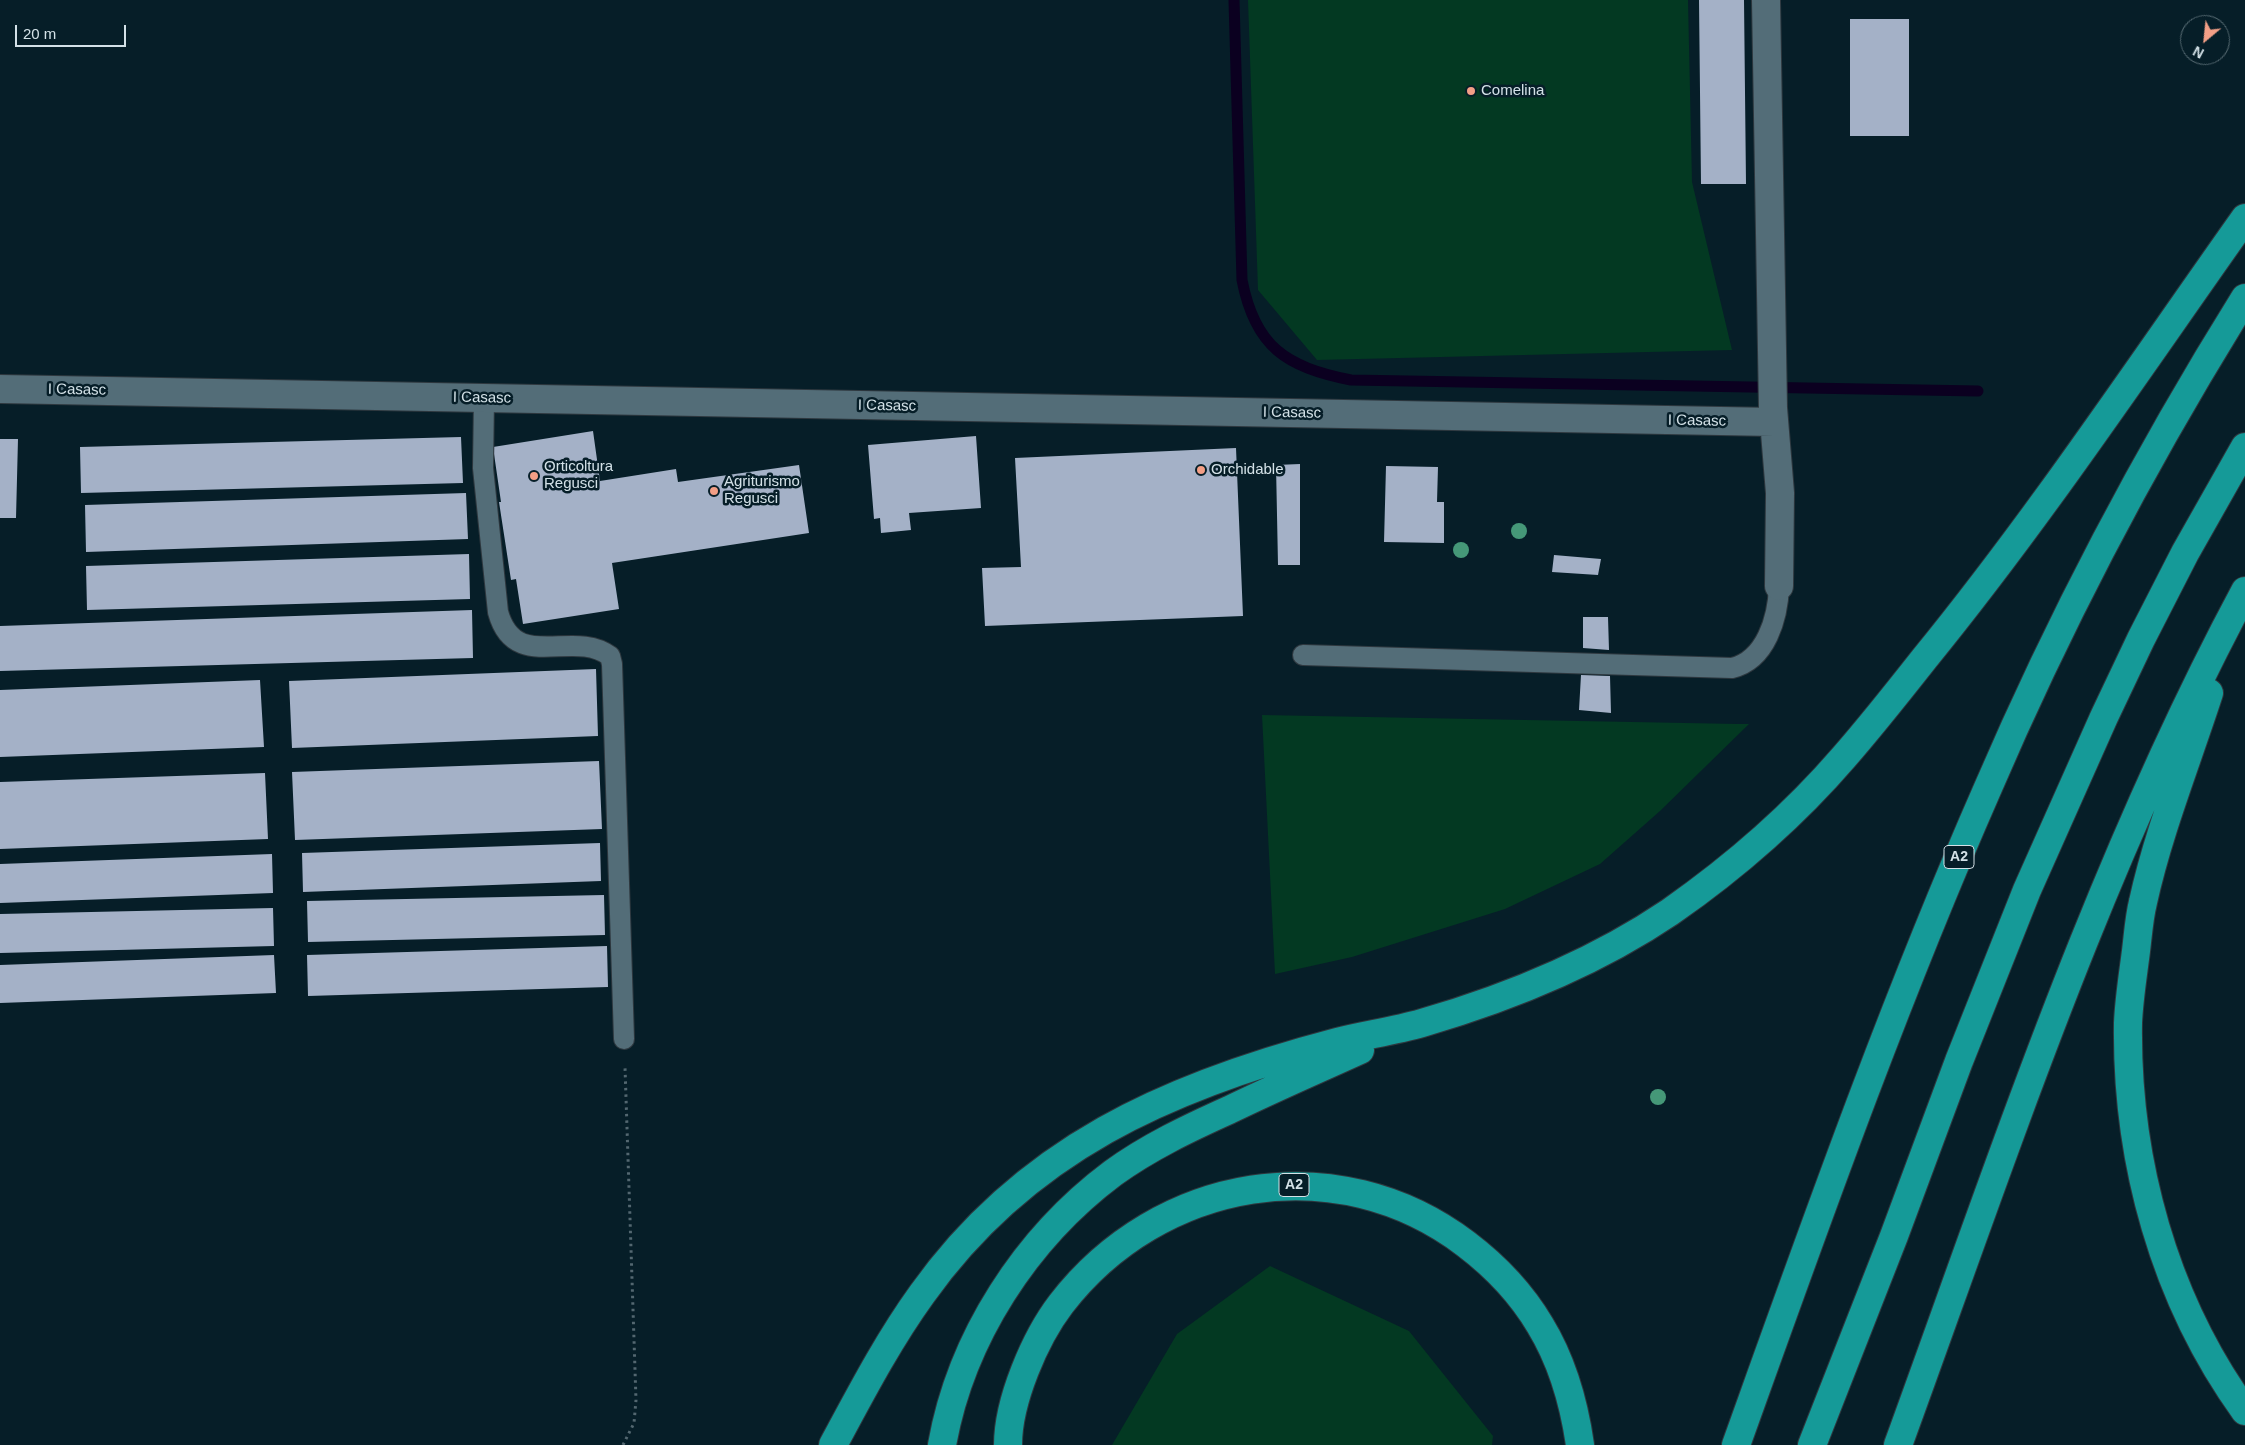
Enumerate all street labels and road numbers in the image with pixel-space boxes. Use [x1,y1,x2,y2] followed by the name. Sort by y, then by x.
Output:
[48,380,106,400] street label: I Casasc
[453,388,511,408] street label: I Casasc
[858,396,916,416] street label: I Casasc
[1263,403,1321,423] street label: I Casasc
[1668,411,1726,431] street label: I Casasc
[1944,846,1974,869] road number: A2
[1279,1174,1309,1196] road number: A2

